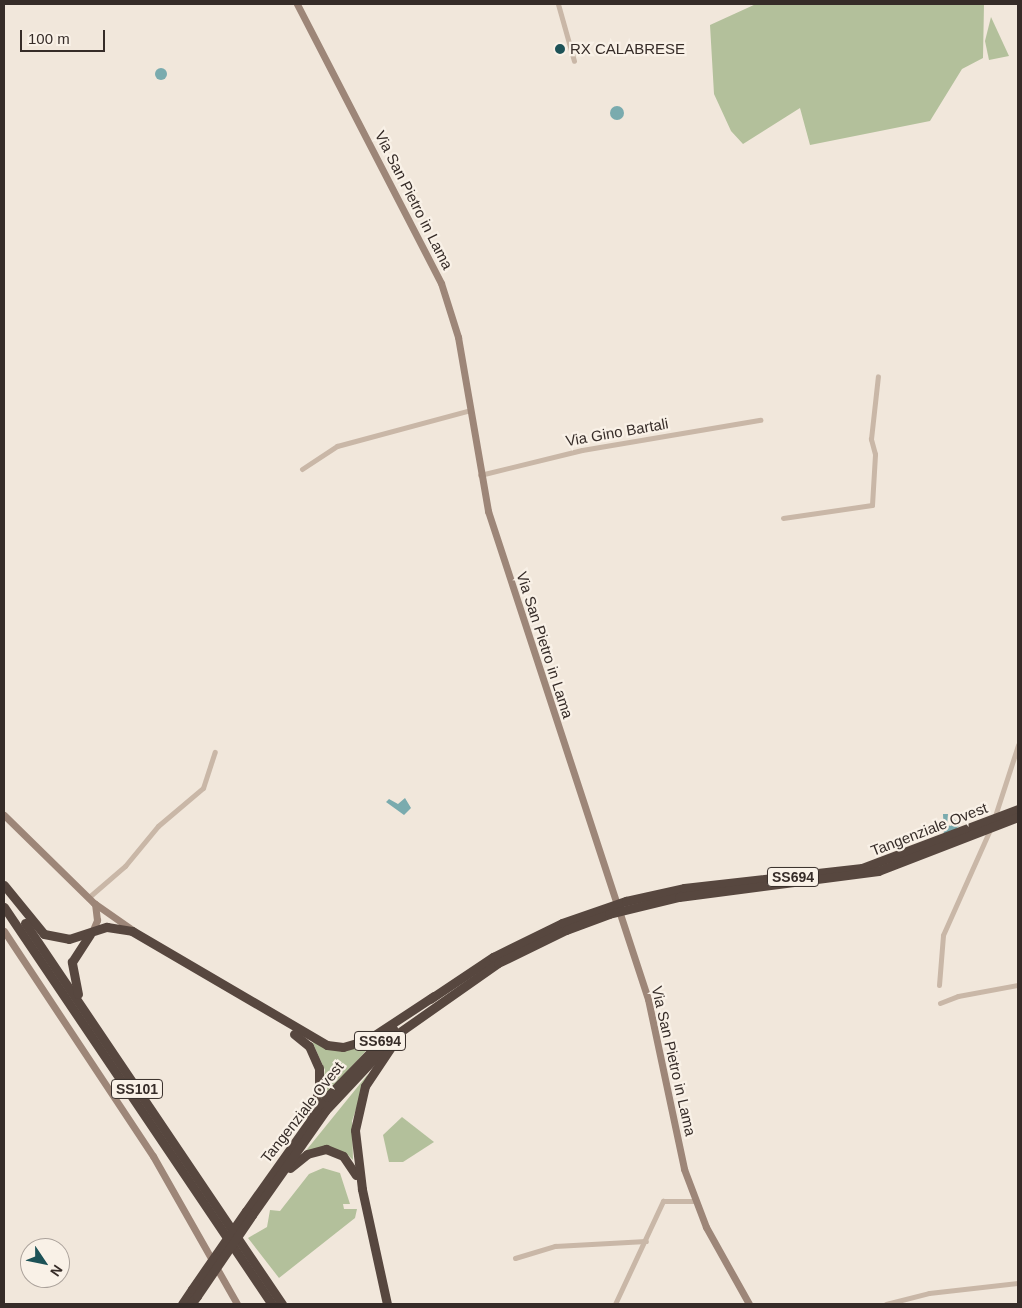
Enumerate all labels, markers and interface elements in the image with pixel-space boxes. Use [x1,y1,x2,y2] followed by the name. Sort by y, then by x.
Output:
[22,20,108,52] scale bar
[28,30,70,47] text: 100 m
[570,40,685,58] place label: RX CALABRESE
[554,43,566,55] marker: RX CALABRESE
[371,128,457,272] street label: Via San Pietro in Lama
[564,414,670,450] street label: Via Gino Bartali
[513,569,577,721] street label: Via San Pietro in Lama
[868,798,990,860] street label: Tangenziale Ovest
[767,866,819,889] road number: SS694
[648,984,700,1138] street label: Via San Pietro in Lama
[354,1030,406,1052] road number: SS694
[257,1058,347,1166] street label: Tangenziale Ovest
[111,1078,163,1100] road number: SS101
[20,1238,70,1288] north arrow
[47,1262,66,1279] text: N

